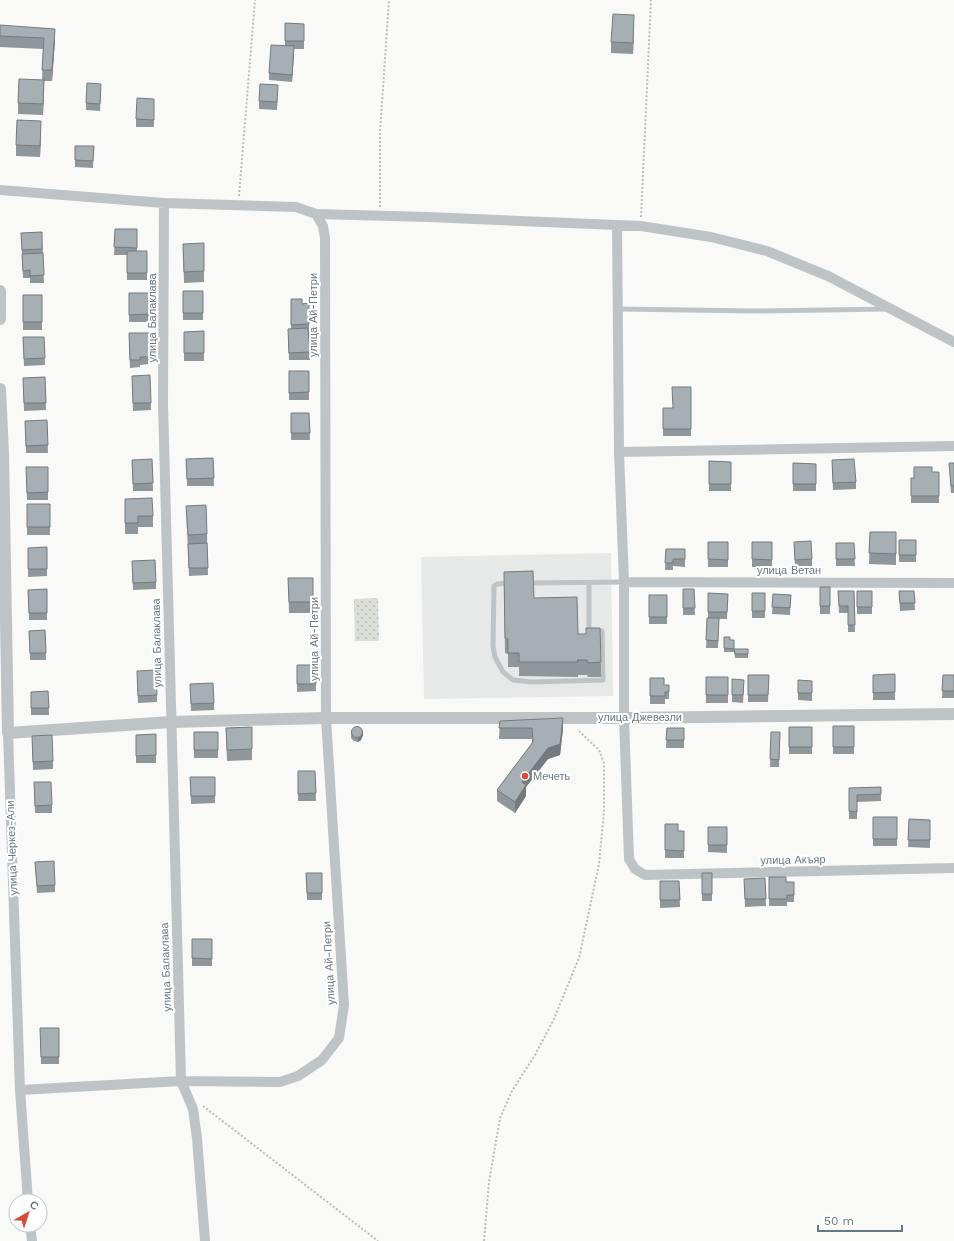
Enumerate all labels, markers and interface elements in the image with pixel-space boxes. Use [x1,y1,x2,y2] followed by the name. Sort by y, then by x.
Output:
[146,273,159,363] street label: улица Балаклава
[307,273,320,357] street label: улица Ай-Петри
[757,564,821,577] street label: улица Ветан
[150,597,164,688] street label: улица Балаклава
[308,597,321,681] street label: улица Ай-Петри
[598,711,682,724] street label: улица Джевезли
[533,770,571,783] place label: Мечеть
[520,771,530,781] marker: Мечеть
[4,800,20,896] street label: улица Черкез-Али
[760,853,826,867] street label: улица Акъяр
[158,921,174,1012] street label: улица Балаклава
[320,921,338,1005] street label: улица Ай-Петри
[8,1193,48,1233] north arrow
[27,1198,41,1213] text: С
[818,1207,902,1233] scale bar
[824,1214,854,1228] text: 50 m

